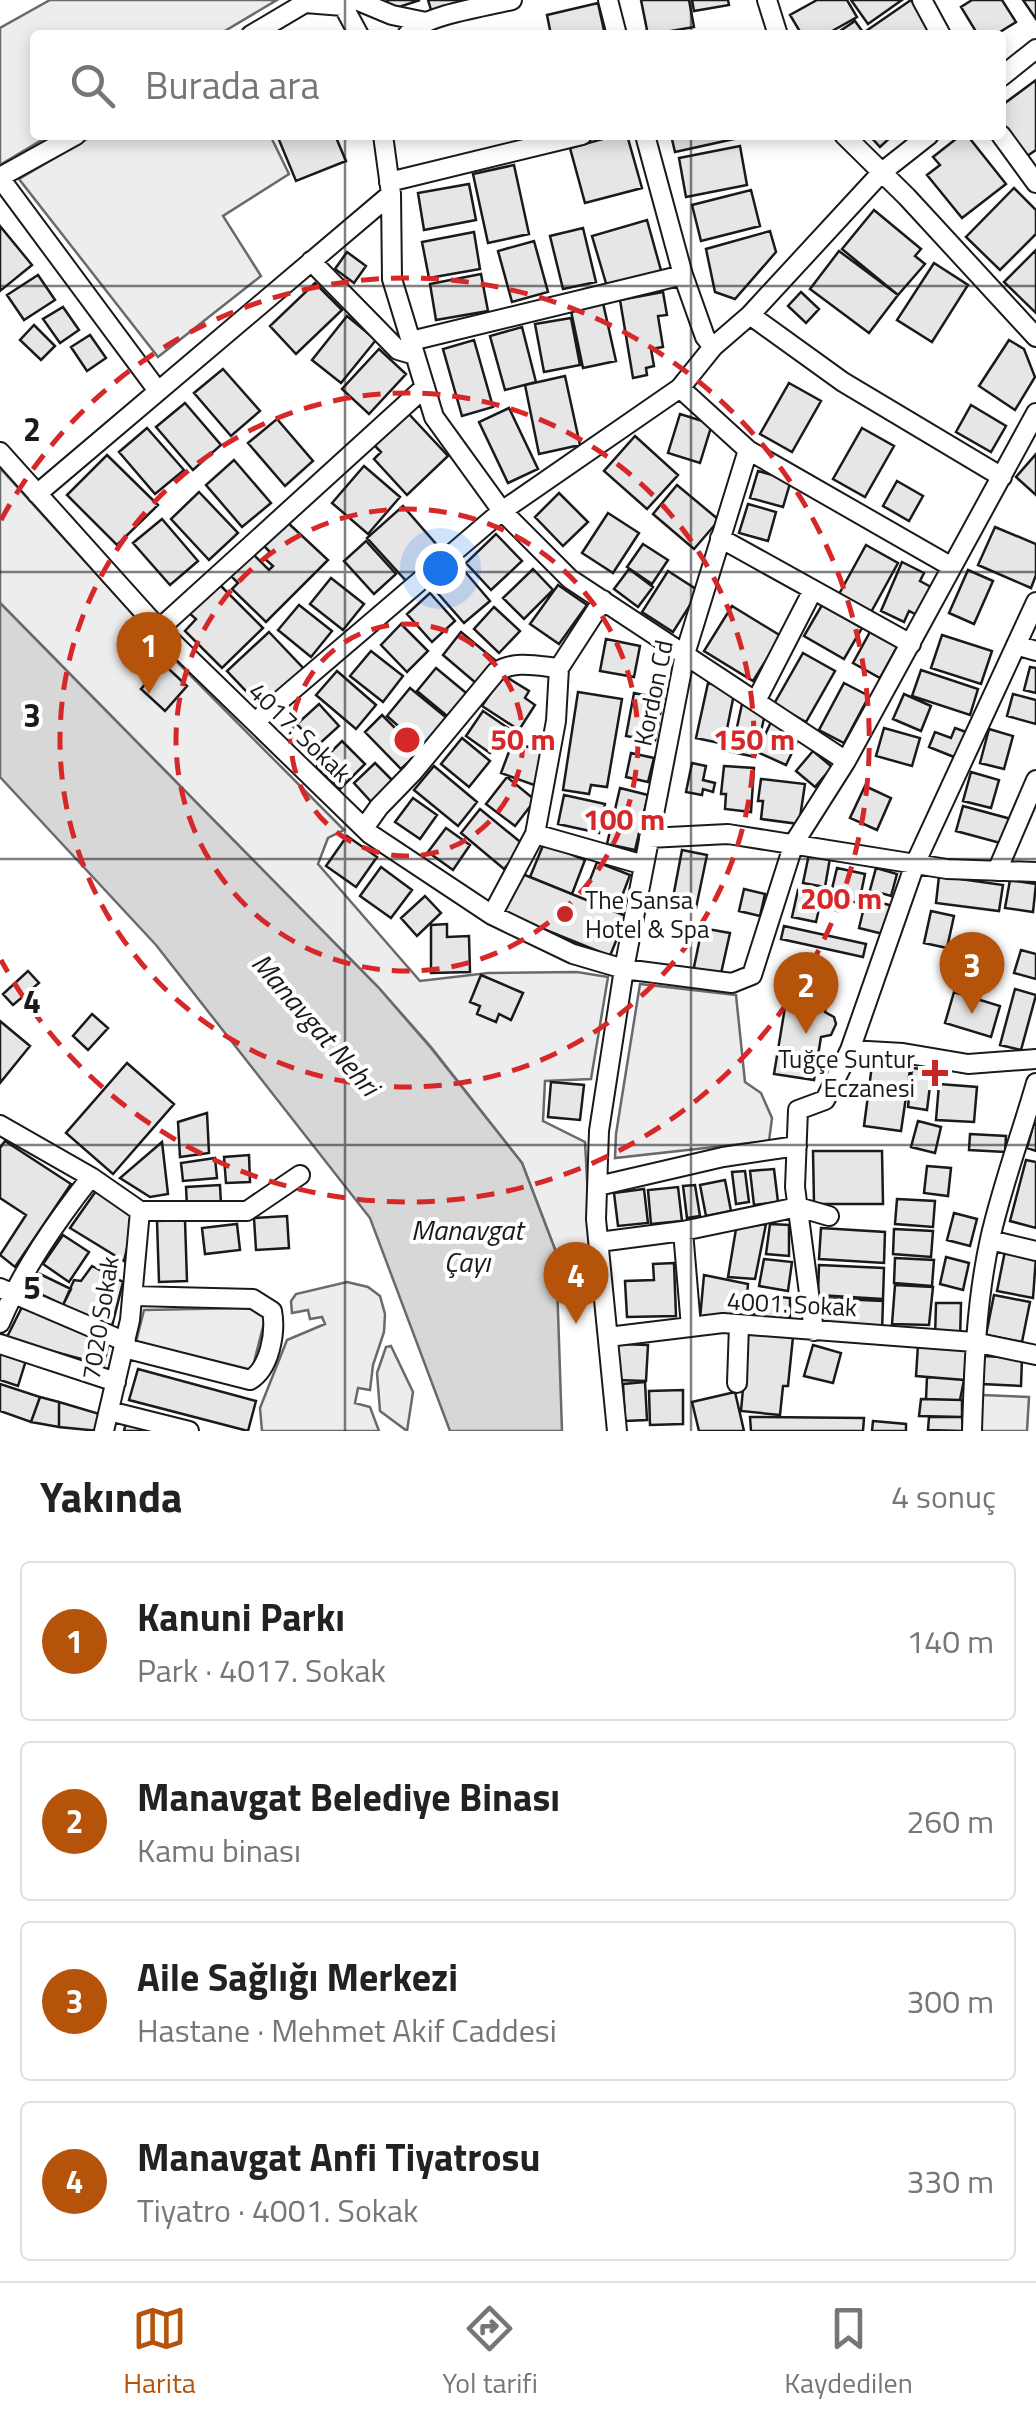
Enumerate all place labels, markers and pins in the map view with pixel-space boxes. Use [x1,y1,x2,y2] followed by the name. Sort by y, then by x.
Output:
[116,612,182,694] pin: 1
[389,722,425,758] centre of rings
[585,881,710,948] place label: The Sansa Hotel & Spa
[554,903,576,925] marker: The Sansa Hotel & Spa
[940,932,1004,1014] pin: 3
[774,952,838,1034] pin: 2
[778,1040,915,1107] place label: Tuğçe Suntur Eczanesi
[924,1062,946,1084] marker: Tuğçe Suntur Eczanesi
[544,1242,608,1324] pin: 4

